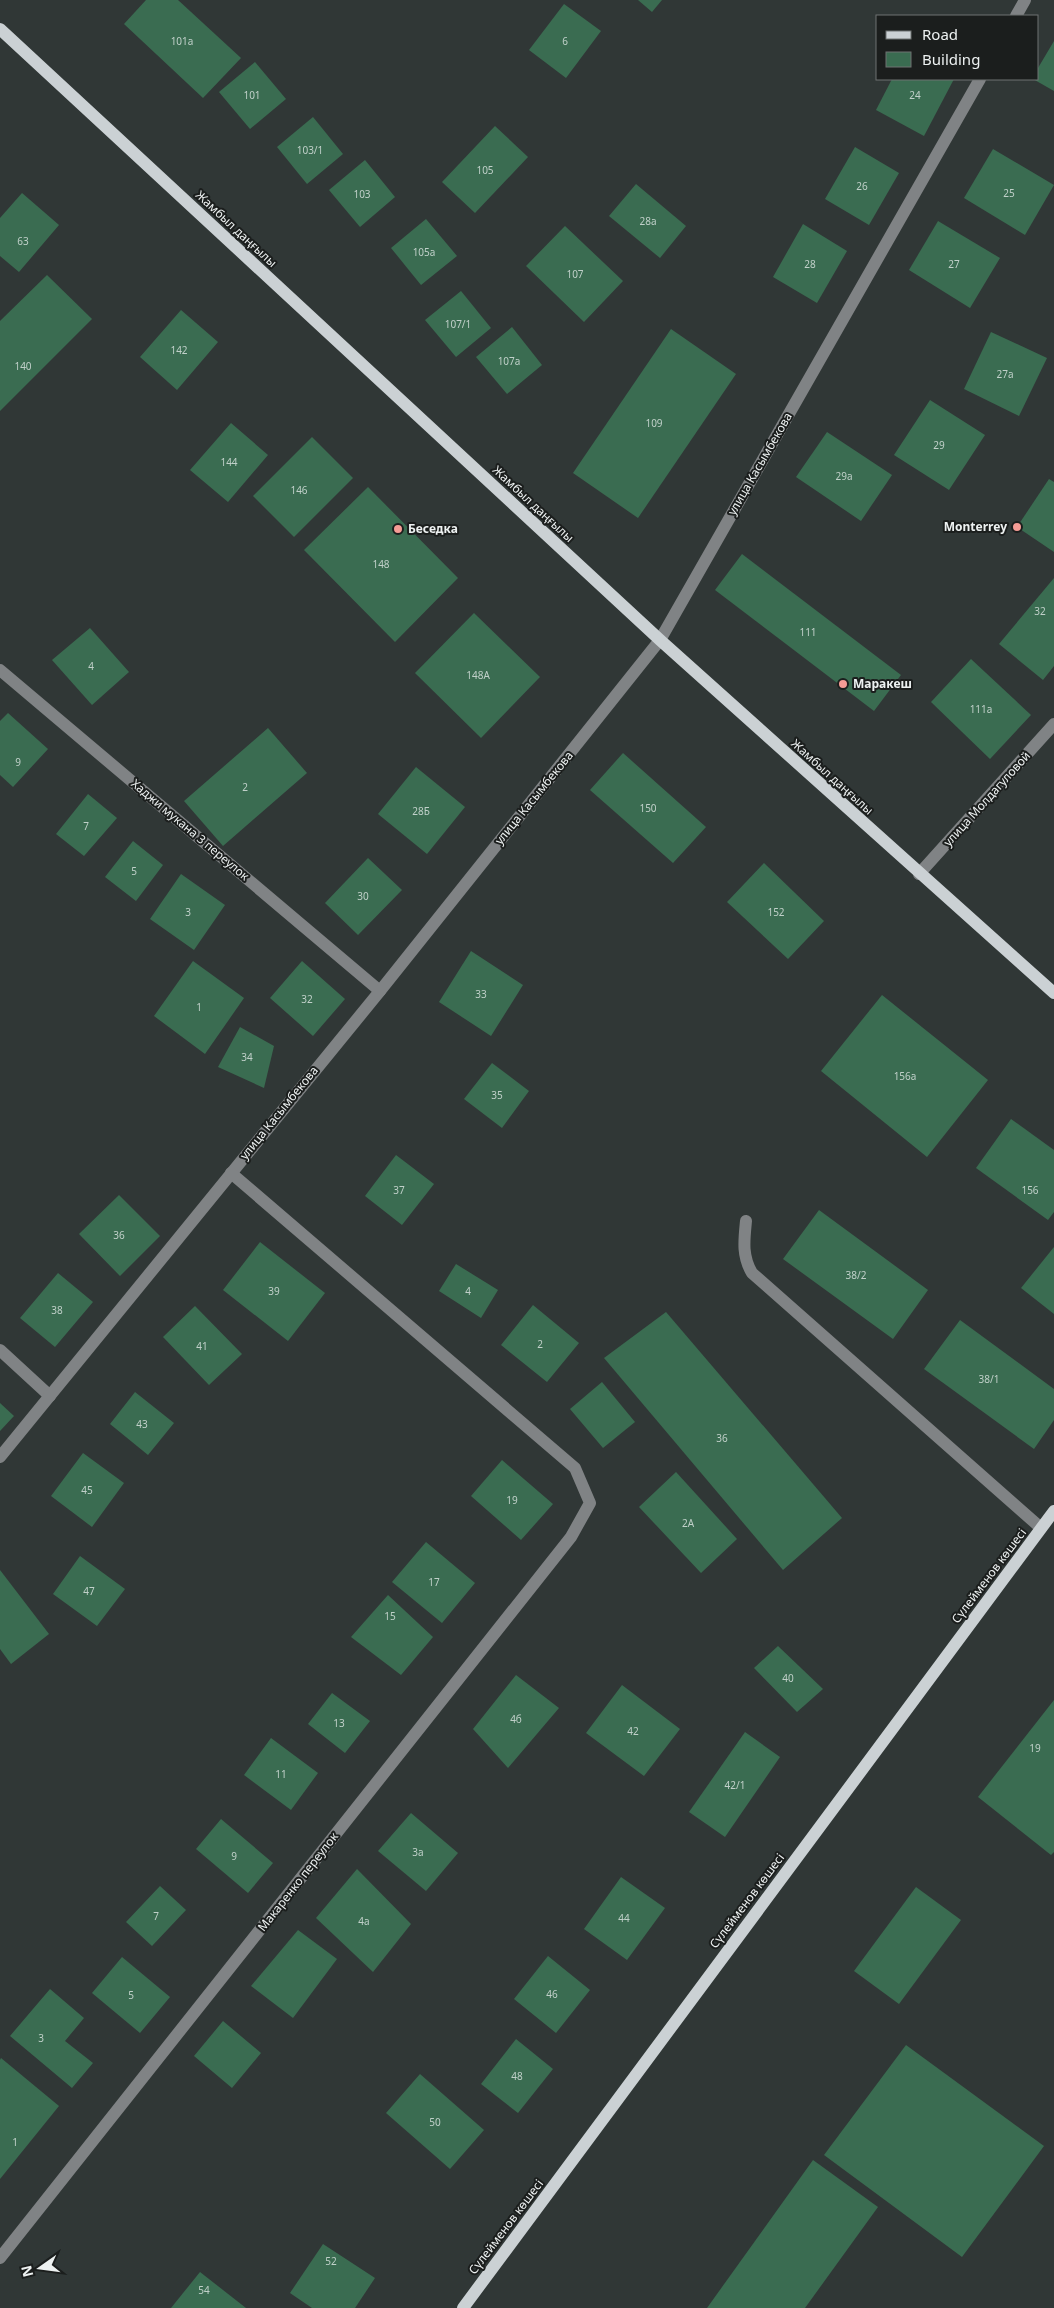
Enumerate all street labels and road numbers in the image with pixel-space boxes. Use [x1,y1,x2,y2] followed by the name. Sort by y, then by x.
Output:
[192,186,281,271] street label: Жамбыл даңғылы
[723,409,796,518] street label: улица Касымбекова
[489,461,578,546] street label: Жамбыл даңғылы
[787,735,877,818] street label: Жамбыл даңғылы
[491,747,577,848] street label: улица Касымбекова
[939,747,1034,850] street label: улица Молдагуловой
[128,775,253,885] street label: Хаджи мукана 3 переулок
[236,1062,322,1163] street label: улица Касымбекова
[947,1525,1030,1627] street label: Сүлейменов көшесі
[254,1828,342,1935] street label: Макаренко переулок
[705,1850,788,1952] street label: Сүлейменов көшесі
[464,2176,547,2278] street label: Сүлейменов көшесі

